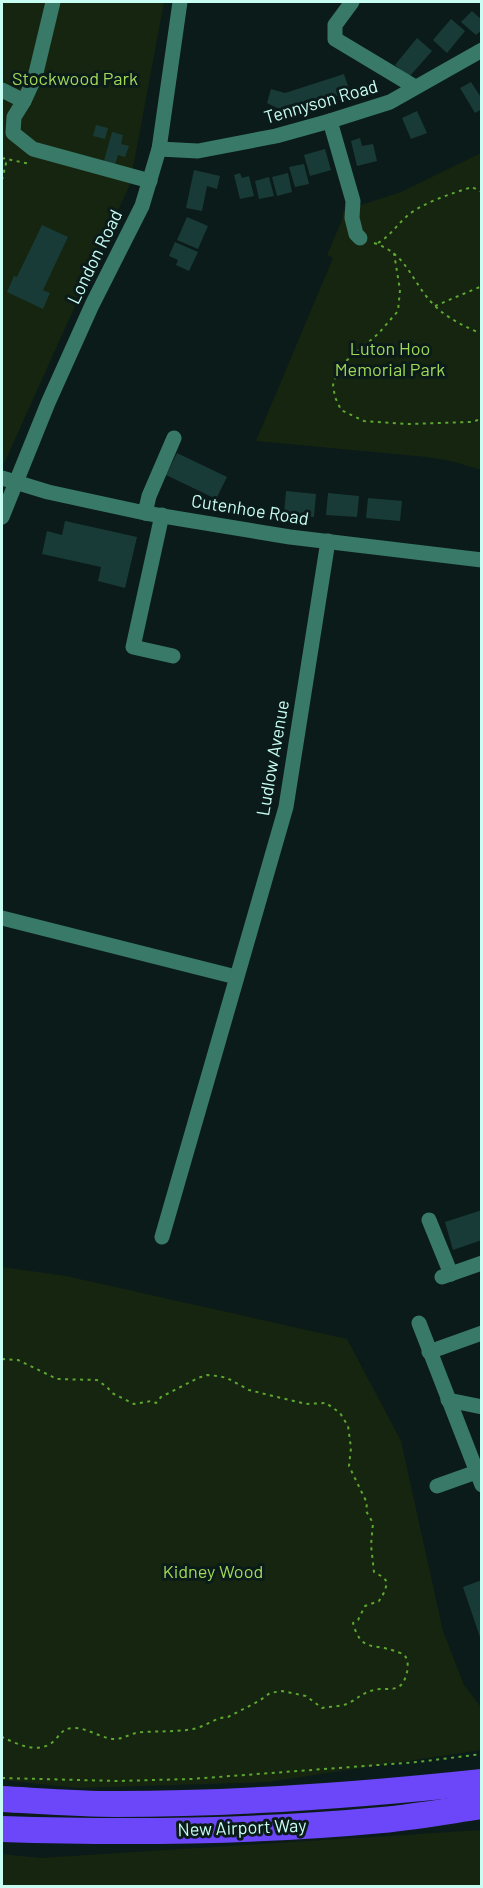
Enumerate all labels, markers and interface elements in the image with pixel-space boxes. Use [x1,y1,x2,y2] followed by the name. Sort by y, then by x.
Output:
[12,67,138,89] park label: Stockwood Park
[261,74,380,128] street label: Tennyson Road
[62,206,126,307] street label: London Road
[335,337,445,380] park label: Luton Hoo Memorial Park
[190,489,310,529] street label: Cutenhoe Road
[251,698,293,817] street label: Ludlow Avenue
[163,1560,263,1582] park label: Kidney Wood
[177,1814,307,1840] street label: New Airport Way

